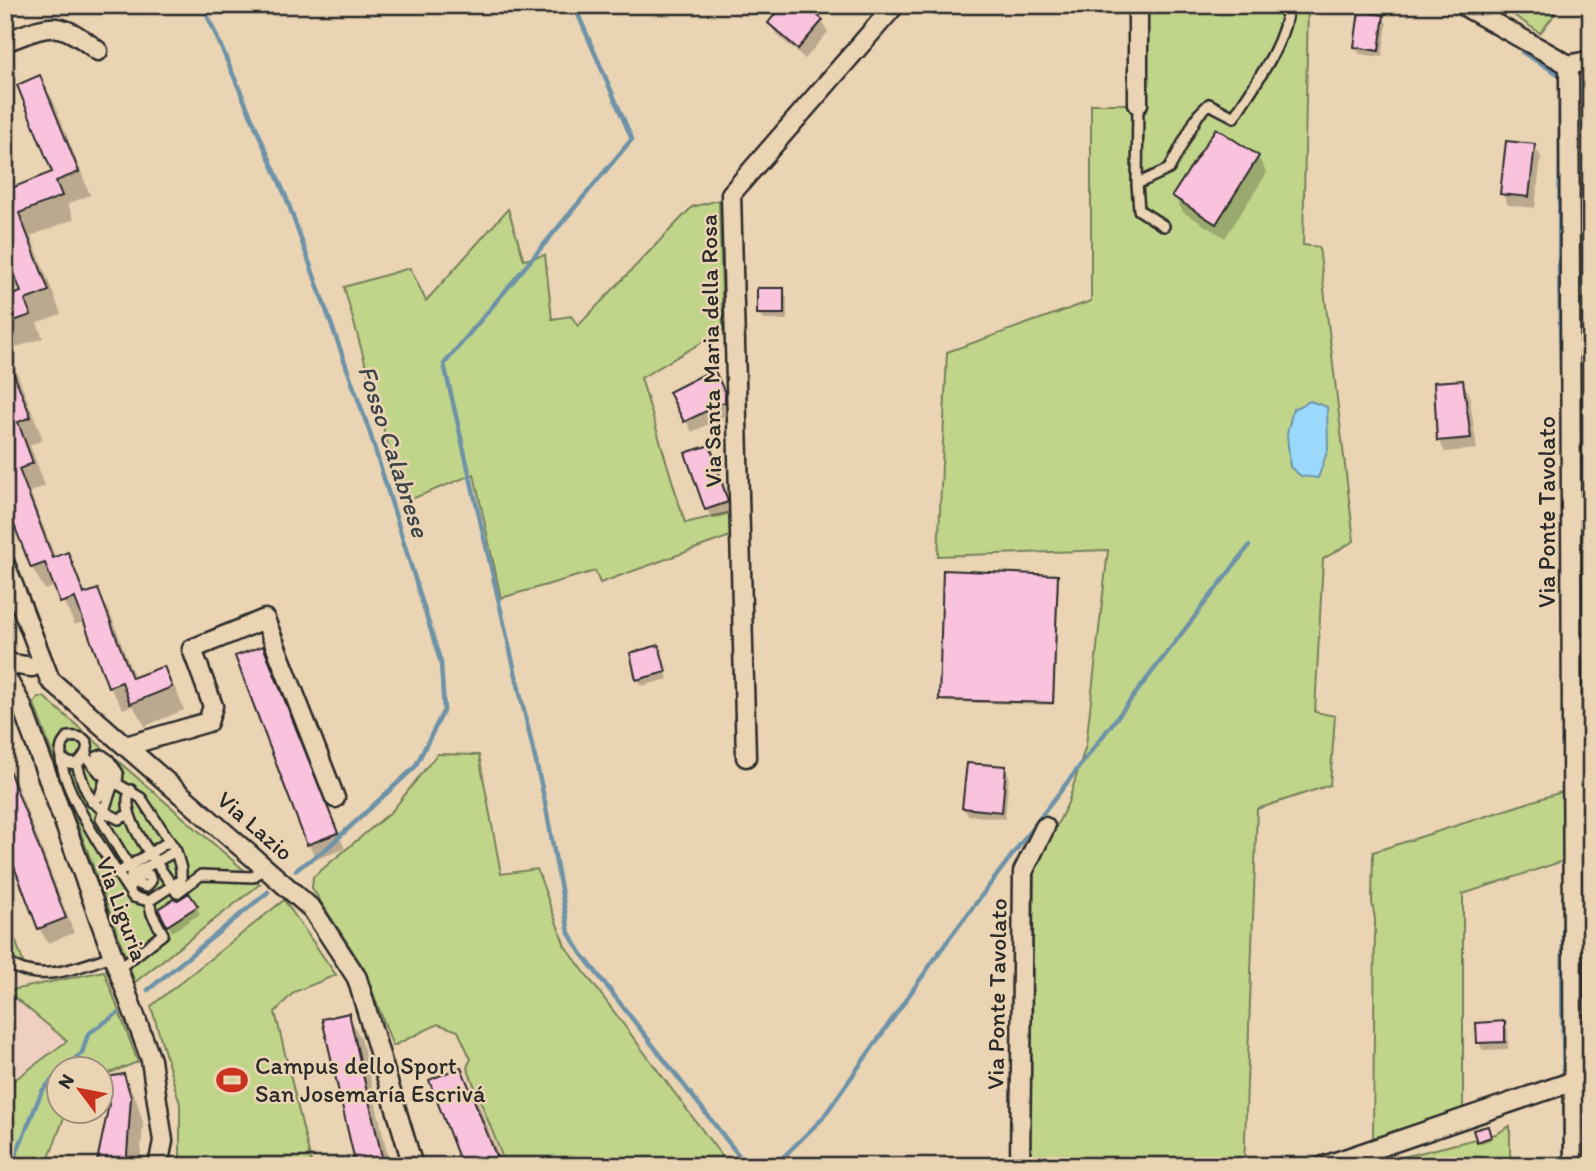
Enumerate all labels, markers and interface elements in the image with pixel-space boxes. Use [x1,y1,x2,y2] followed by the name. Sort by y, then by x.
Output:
[694,214,727,488] street label: Via Santa Maria della Rosa
[351,361,437,542] water label: Fosso Calabrese
[1532,416,1561,608] street label: Via Ponte Tavolato
[211,785,299,867] street label: Via Lazio
[90,853,155,965] street label: Via Liguria
[980,898,1013,1090] street label: Via Ponte Tavolato
[255,1051,486,1108] place label: Campus dello Sport San Josemaría Escrivá
[46,1056,116,1126] north arrow
[215,1063,249,1097] sports icon: Campus dello Sport San Josemaría Escrivá
[53,1070,79,1093] text: N

